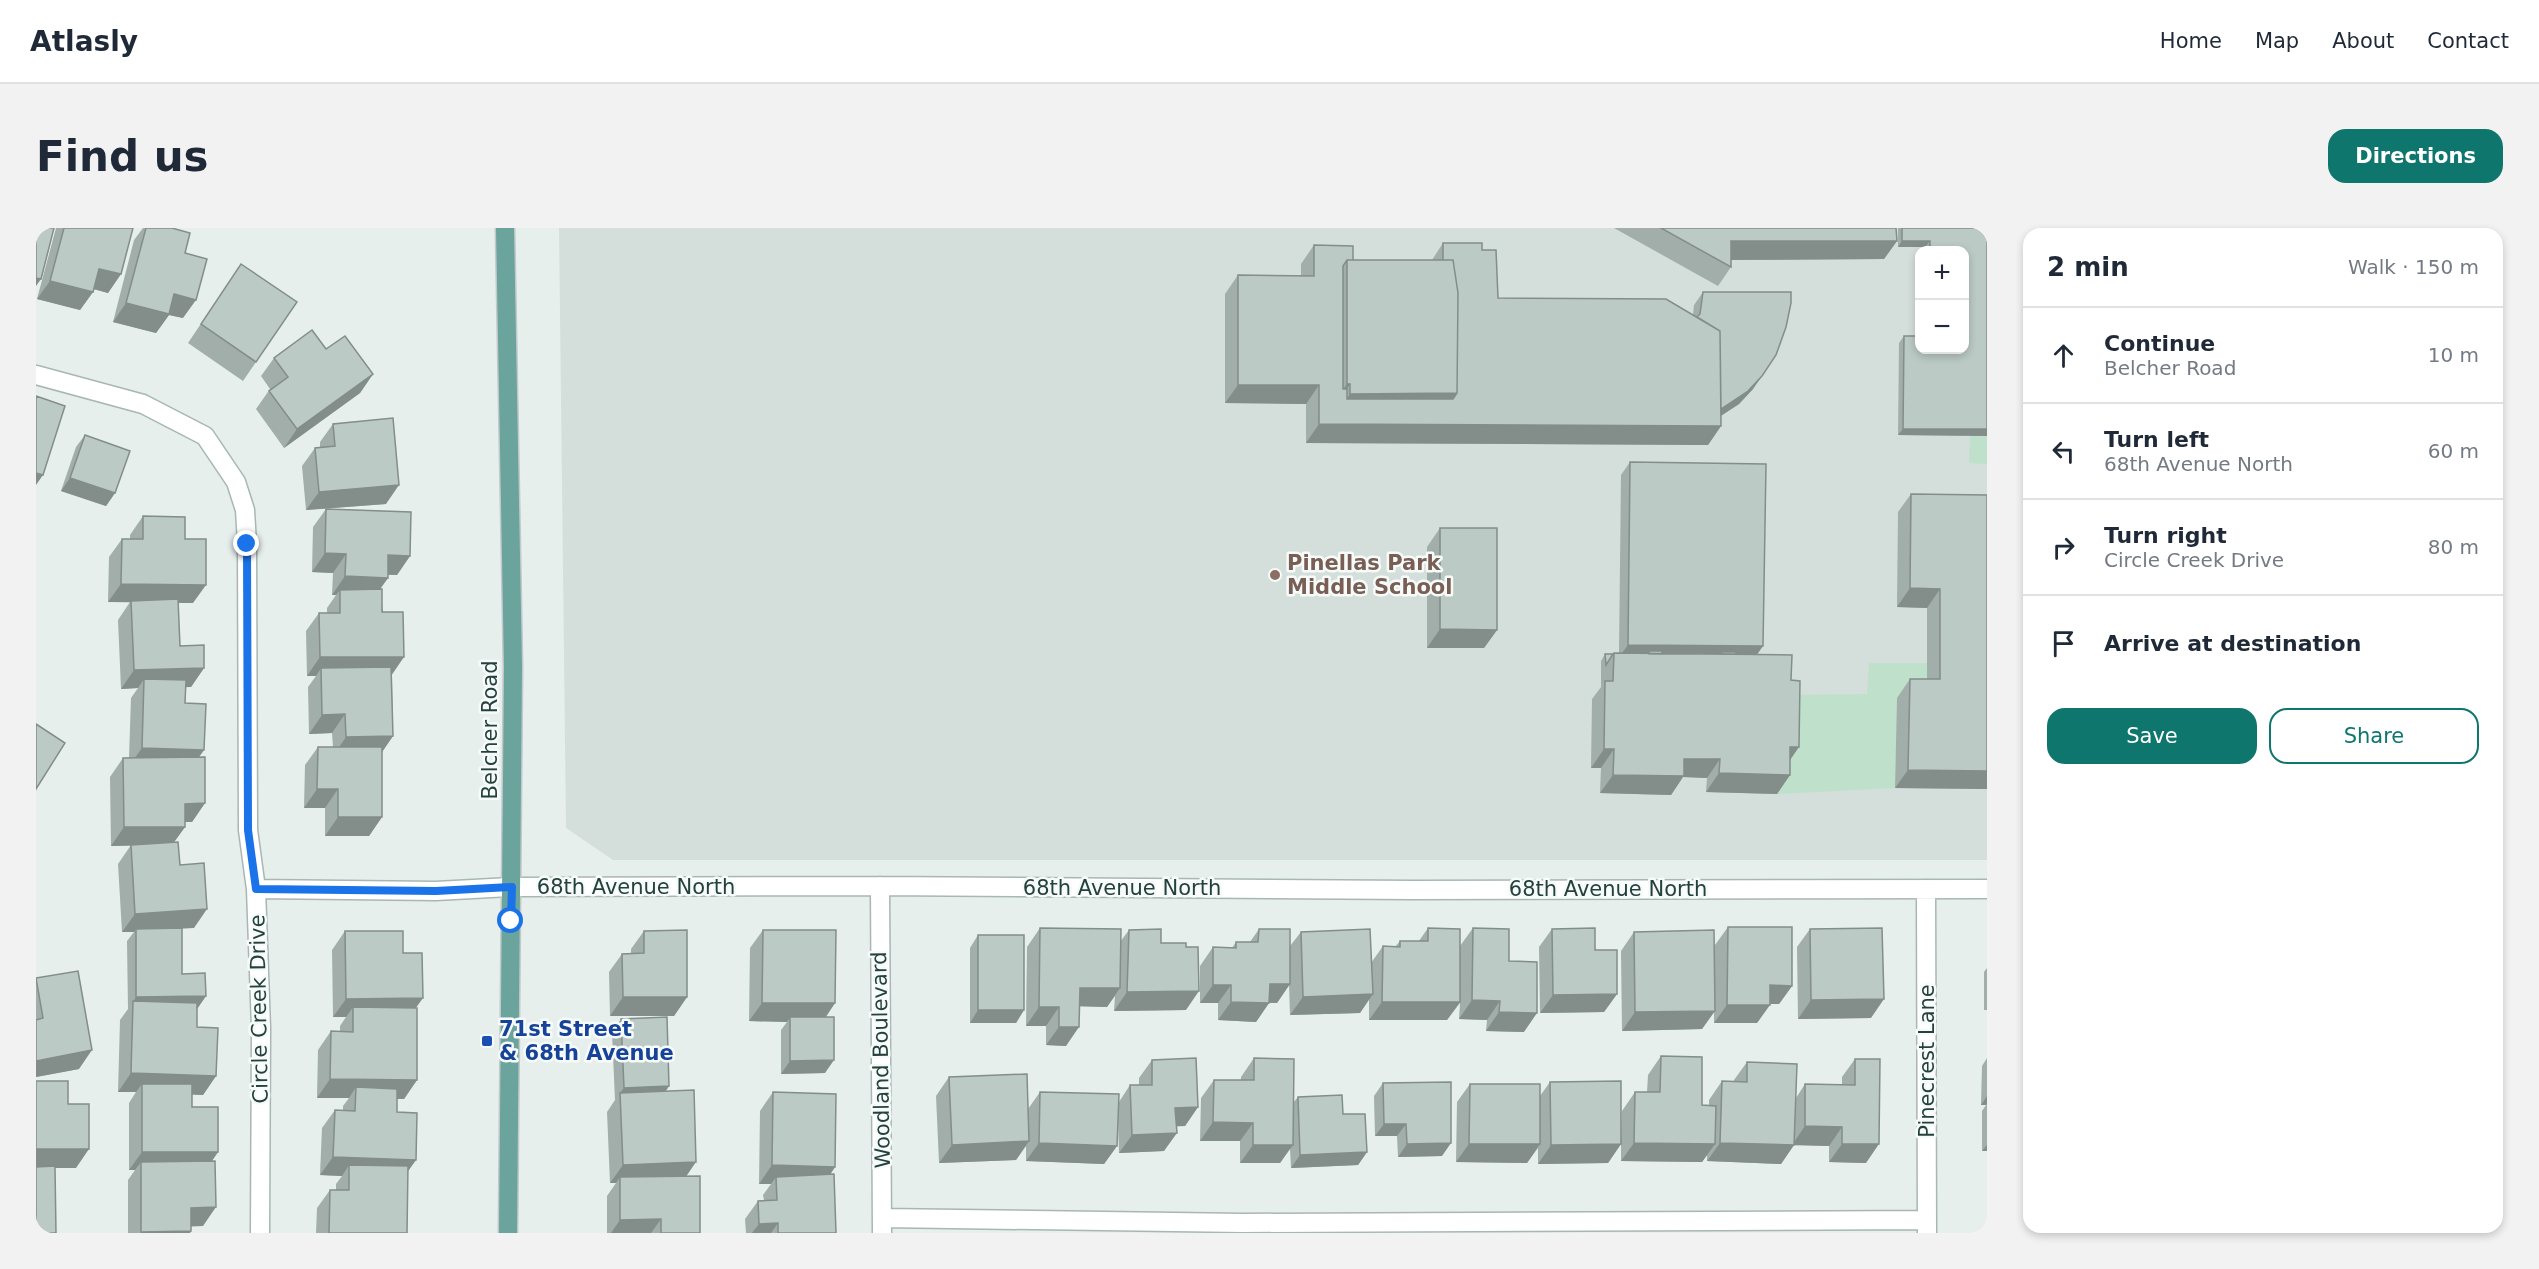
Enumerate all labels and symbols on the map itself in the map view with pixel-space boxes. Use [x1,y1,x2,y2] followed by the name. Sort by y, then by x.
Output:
[233,530,259,556] route end
[1287,551,1453,599] place label: Pinellas Park Middle School
[1268,568,1282,582] marker: Pinellas Park Middle School
[478,661,502,799] street label: Belcher Road
[537,875,735,899] street label: 68th Avenue North
[1023,876,1221,900] street label: 68th Avenue North
[1509,877,1707,901] street label: 68th Avenue North
[497,907,523,933] route start
[245,914,273,1104] street label: Circle Creek Drive
[867,951,895,1169] street label: Woodland Boulevard
[1915,984,1939,1138] street label: Pinecrest Lane
[499,1017,674,1065] place label: 71st Street & 68th Avenue
[480,1034,494,1048] marker: 71st Street & 68th Avenue

